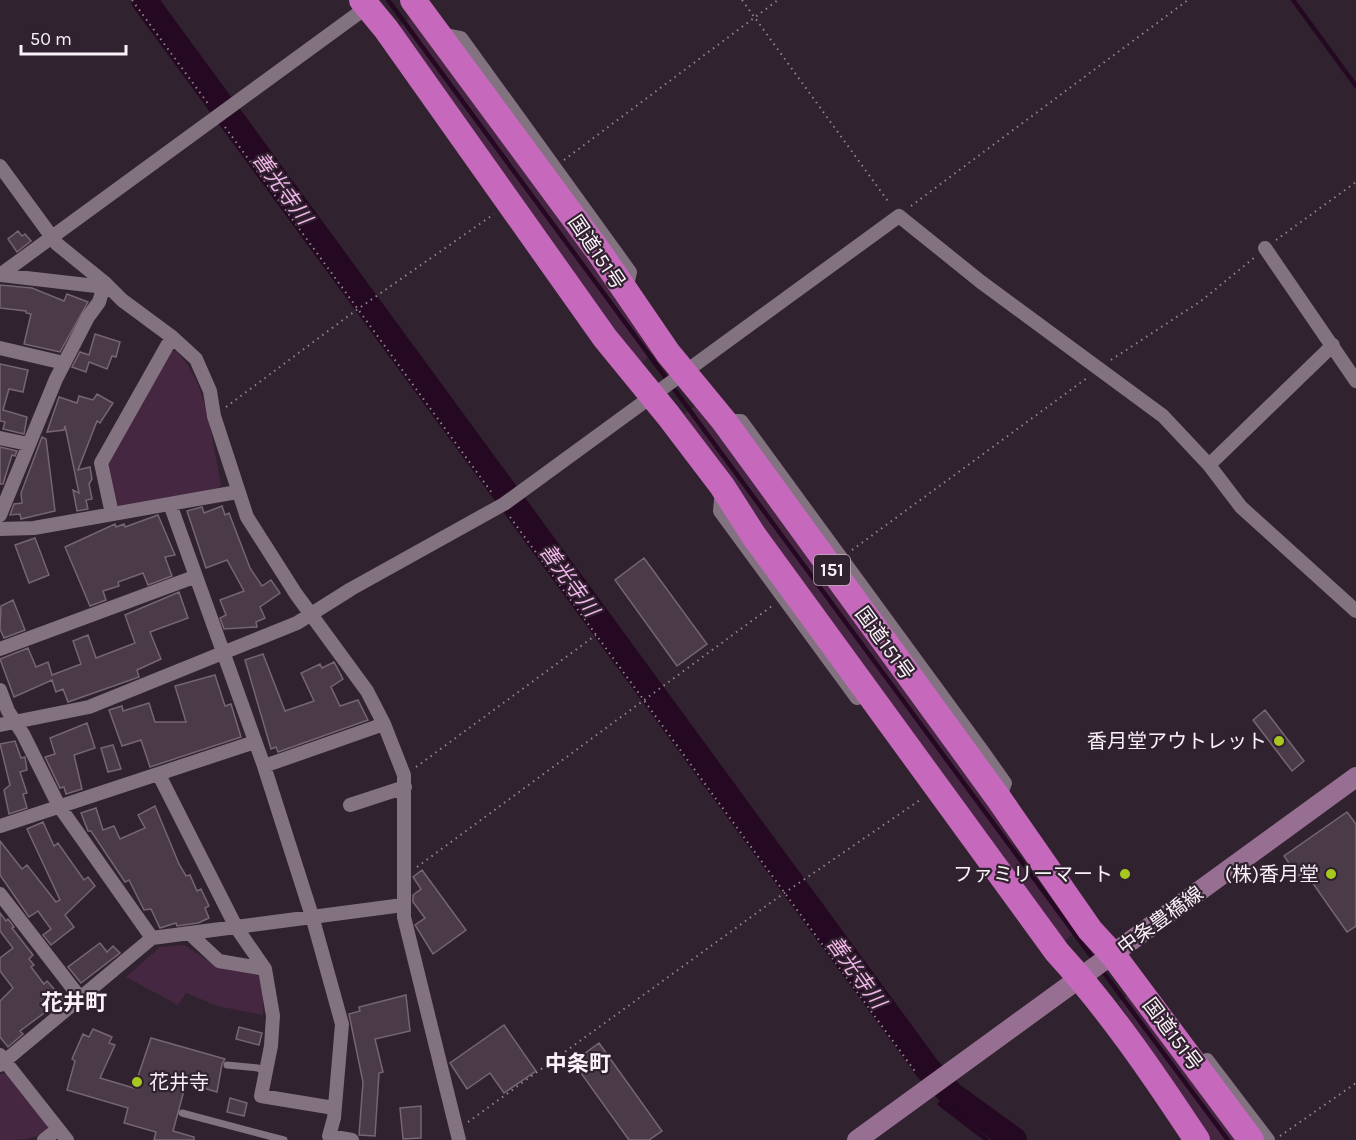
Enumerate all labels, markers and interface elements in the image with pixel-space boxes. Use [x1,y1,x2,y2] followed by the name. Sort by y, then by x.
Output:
[21,18,126,56] scale bar
[30,28,72,50] text: 50 m
[248,147,318,231] water label: 善光寺川
[563,211,630,294] street label: 国道151号
[535,539,605,623] water label: 善光寺川
[814,555,850,585] road number: 151
[850,602,919,684] street label: 国道151号
[1087,730,1267,753] place label: 香月堂アウトレット
[1272,734,1286,748] marker: 香月堂アウトレット
[953,863,1113,886] place label: ファミリーマート
[1225,863,1319,886] place label: (株)香月堂
[1118,867,1132,881] marker: ファミリーマート
[1324,867,1338,881] marker: (株)香月堂
[1113,882,1208,959] street label: 中条豊橋線
[822,931,892,1015] water label: 善光寺川
[41,990,107,1016] district label: 花井町
[1138,994,1207,1075] street label: 国道151号
[545,1051,611,1077] district label: 中条町
[149,1071,209,1094] place label: 花井寺
[130,1075,144,1089] marker: 花井寺

